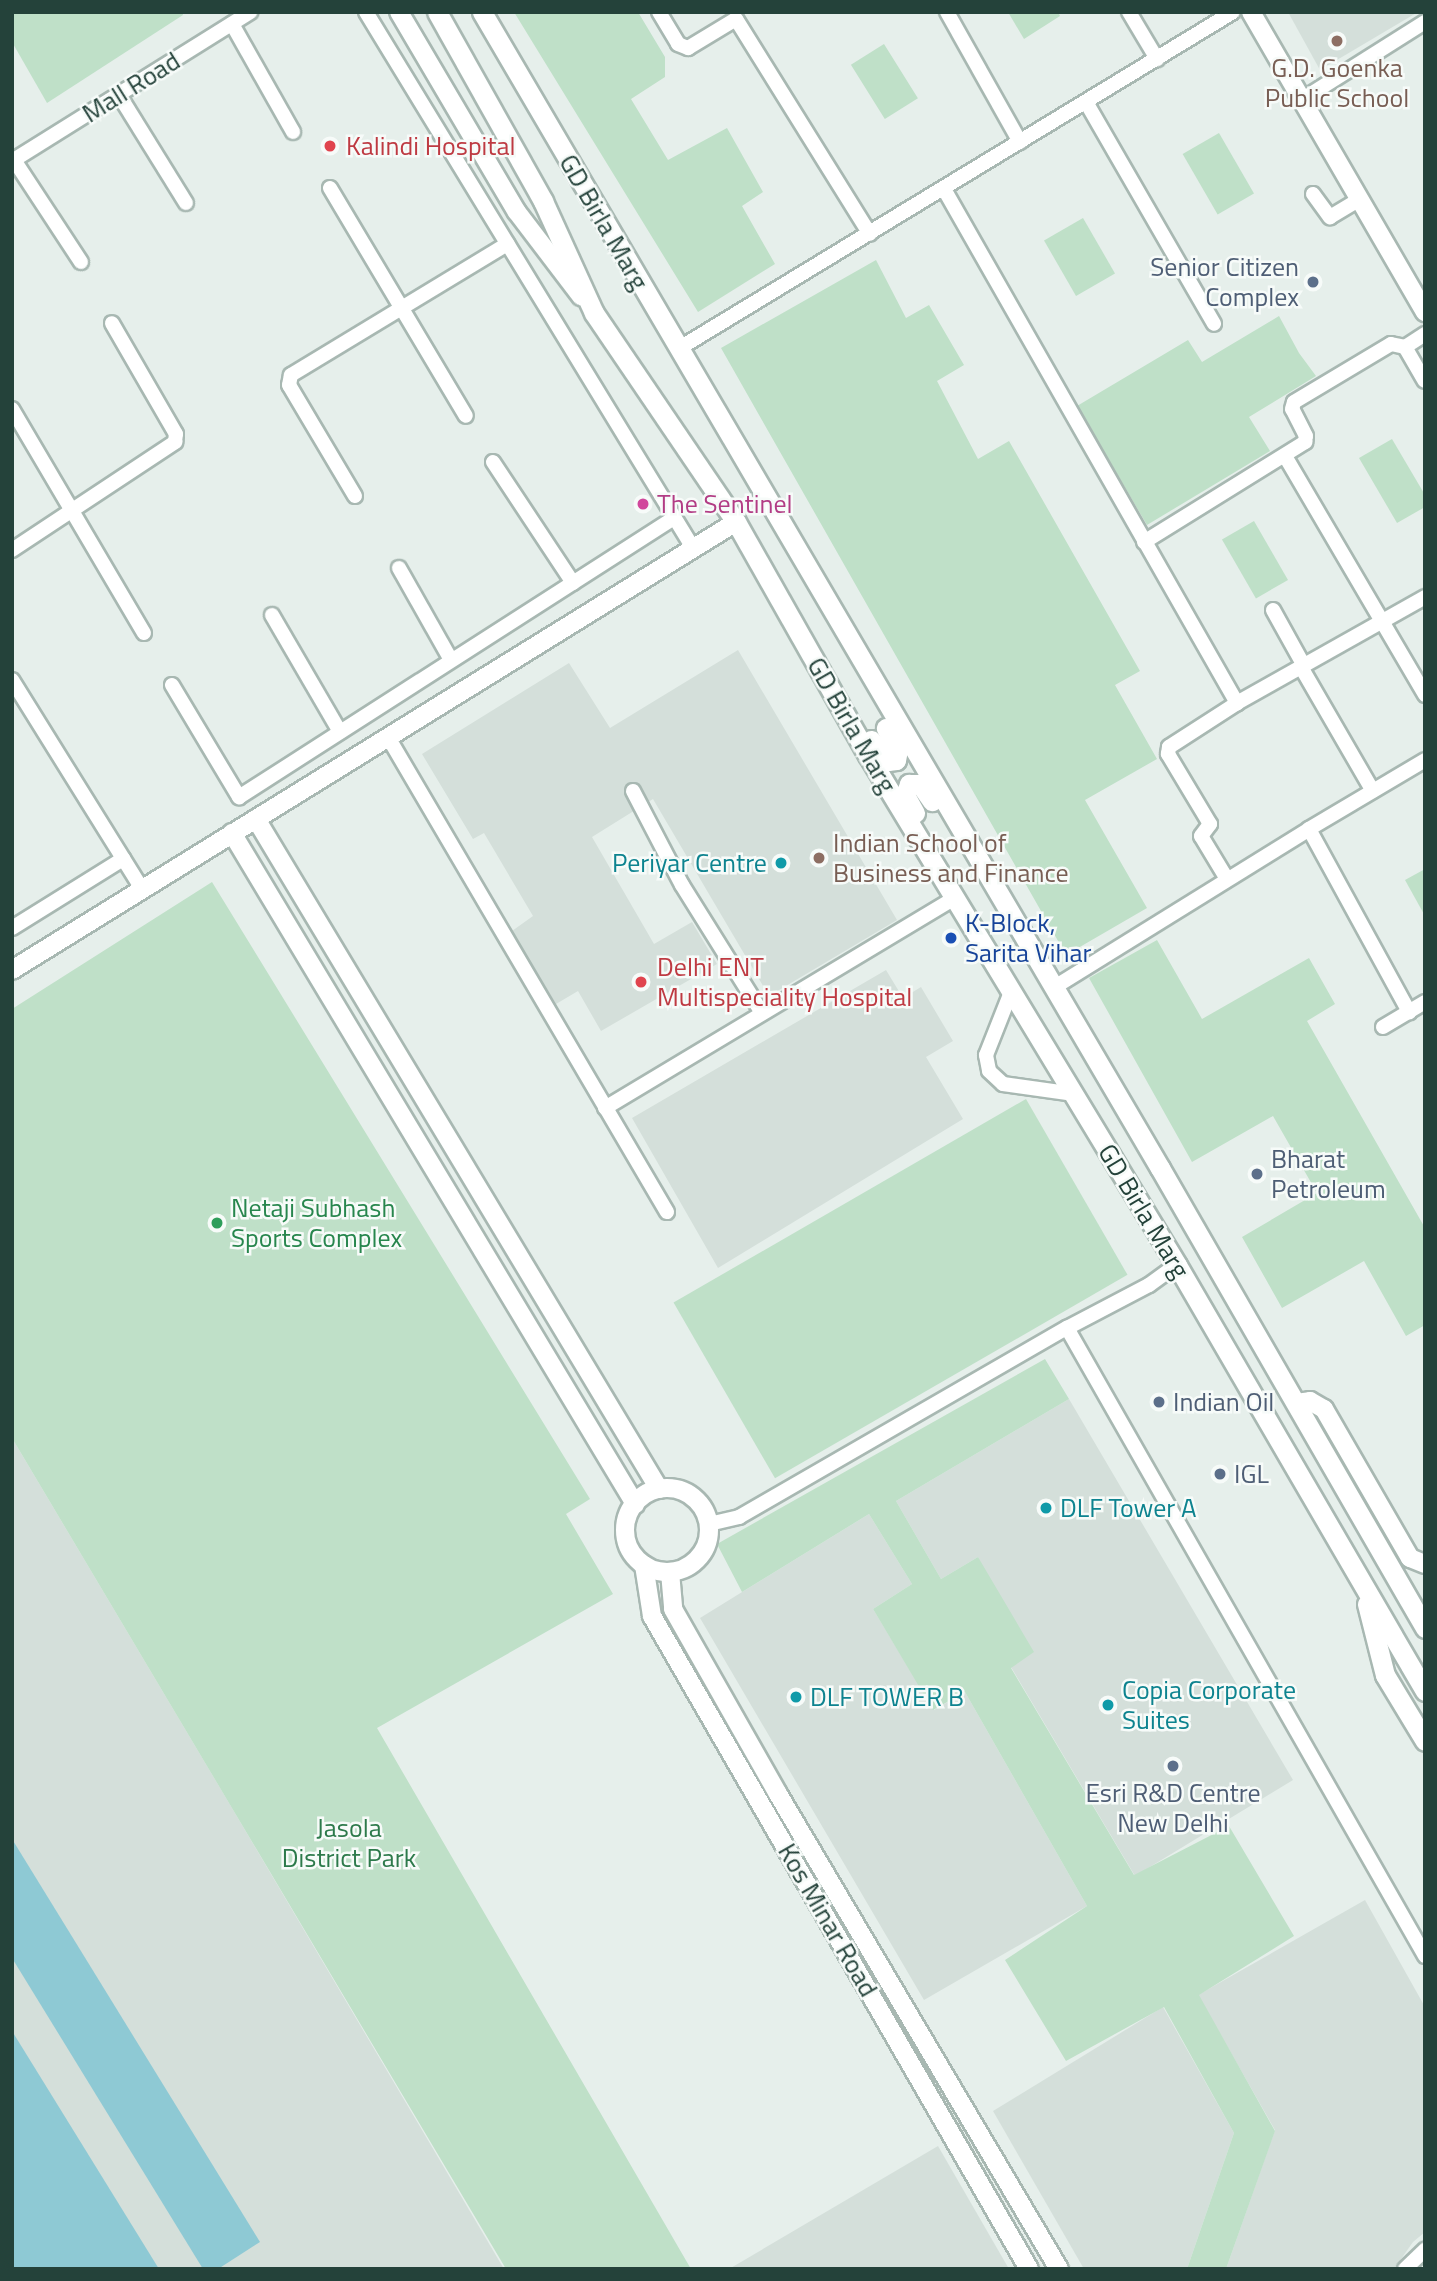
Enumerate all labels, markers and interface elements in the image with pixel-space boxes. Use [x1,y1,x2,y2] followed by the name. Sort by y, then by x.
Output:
[1329,33,1345,49] marker: G.D. Goenka Public School
[77,45,185,129] street label: Mall Road
[1265,52,1409,114] place label: G.D. Goenka Public School
[346,130,515,162] place label: Kalindi Hospital
[320,136,340,156] marker: Kalindi Hospital
[553,149,655,295] street label: GD Birla Marg
[1150,251,1299,312] place label: Senior Citizen Complex
[1305,274,1321,290] marker: Senior Citizen Complex
[657,488,793,520] place label: The Sentinel
[635,496,651,512] marker: The Sentinel
[801,652,903,798] street label: GD Birla Marg
[833,827,1069,888] place label: Indian School of Business and Finance
[612,847,767,879] place label: Periyar Centre
[811,850,827,866] marker: Indian School of Business and Finance
[773,855,789,871] marker: Periyar Centre
[965,907,1091,968] place label: K-Block, Sarita Vihar
[943,930,959,946] marker: K-Block, Sarita Vihar
[657,951,912,1012] place label: Delhi ENT Multispeciality Hospital
[631,972,651,992] marker: Delhi ENT Multispeciality Hospital
[1092,1138,1196,1284] street label: GD Birla Marg
[1271,1143,1386,1204] place label: Bharat Petroleum
[1249,1166,1265,1182] marker: Bharat Petroleum
[231,1192,402,1254] place label: Netaji Subhash Sports Complex
[209,1215,225,1231] marker: Netaji Subhash Sports Complex
[1173,1386,1274,1418] place label: Indian Oil
[1151,1394,1167,1410] marker: Indian Oil
[1234,1458,1269,1490] place label: IGL
[1212,1466,1228,1482] marker: IGL
[1060,1492,1197,1524] place label: DLF Tower A
[1038,1500,1054,1516] marker: DLF Tower A
[1122,1674,1296,1736] place label: Copia Corporate Suites
[810,1681,964,1713] place label: DLF TOWER B
[788,1689,804,1705] marker: DLF TOWER B
[1100,1697,1116,1713] marker: Copia Corporate Suites
[1165,1758,1181,1774] marker: Esri R&D Centre New Delhi
[1085,1777,1261,1839] place label: Esri R&D Centre New Delhi
[282,1812,416,1874] park label: Jasola District Park
[772,1838,884,2002] street label: Kos Minar Road

